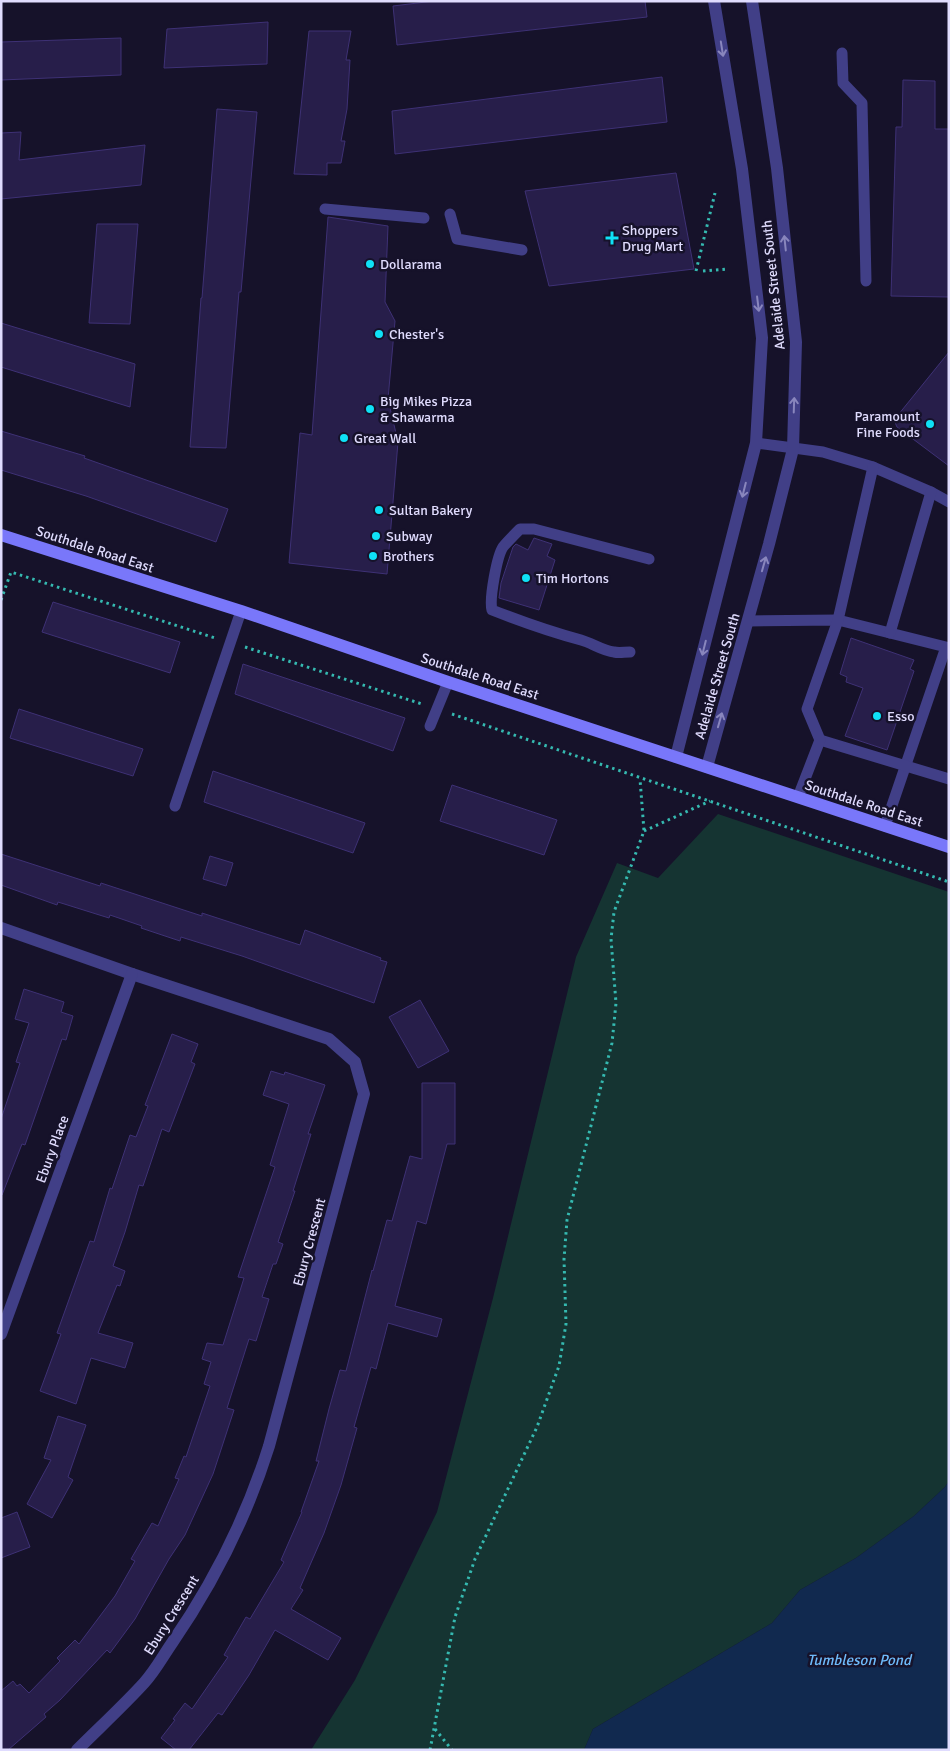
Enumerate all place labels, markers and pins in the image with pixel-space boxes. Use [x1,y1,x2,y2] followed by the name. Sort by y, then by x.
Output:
[622,222,683,255] place label: Shoppers Drug Mart
[606,232,618,244] marker: Shoppers Drug Mart
[380,256,442,273] place label: Dollarama
[364,258,376,270] marker: Dollarama
[389,326,444,343] place label: Chester's
[373,328,385,340] marker: Chester's
[380,393,472,426] place label: Big Mikes Pizza & Shawarma
[364,403,376,415] marker: Big Mikes Pizza & Shawarma
[854,408,920,441] place label: Paramount Fine Foods
[924,418,936,430] marker: Paramount Fine Foods
[354,430,416,447] place label: Great Wall
[338,432,350,444] marker: Great Wall
[389,502,473,519] place label: Sultan Bakery
[373,504,385,516] marker: Sultan Bakery
[386,528,433,545] place label: Subway
[370,530,382,542] marker: Subway
[383,548,434,565] place label: Brothers
[367,550,379,562] marker: Brothers
[536,570,609,587] place label: Tim Hortons
[520,572,532,584] marker: Tim Hortons
[887,708,914,725] place label: Esso
[871,710,883,722] marker: Esso

